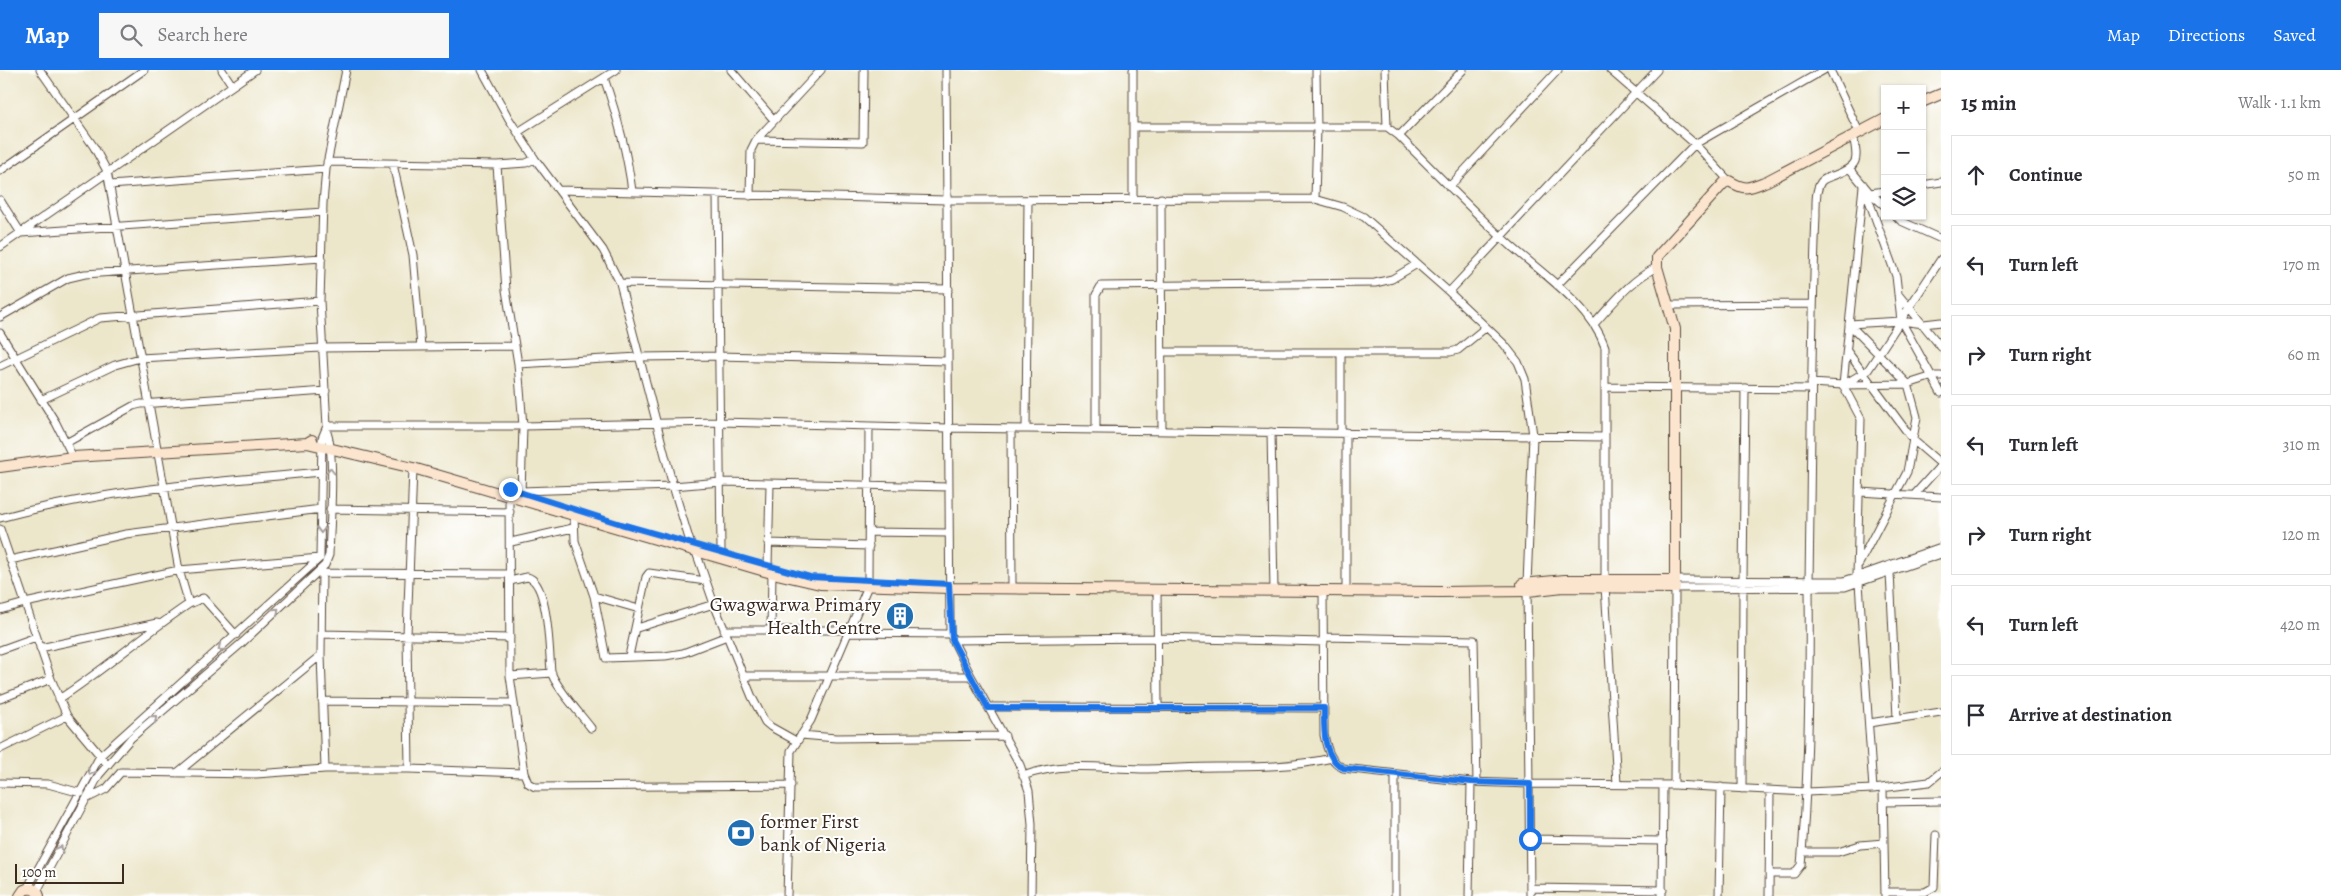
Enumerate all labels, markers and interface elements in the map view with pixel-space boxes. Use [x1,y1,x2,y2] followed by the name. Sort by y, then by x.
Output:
[99,13,449,58] search box
[25,19,69,51] text: Map
[117,21,145,49] icon: search
[157,22,248,48] text: Search here
[2107,23,2140,47] text: Map
[2168,23,2245,47] text: Directions
[2273,23,2316,47] text: Saved
[1881,85,1926,220] map controls
[1881,85,1926,130] button: +
[1961,89,2017,117] text: 15 min
[2238,92,2321,114] text: Walk · 1.1 km
[1881,130,1926,175] button: −
[1962,161,1990,189] icon: ahead
[2009,162,2083,188] text: Continue
[2288,164,2320,186] text: 50 m
[1881,175,1926,220] button: layers
[1962,251,1990,279] icon: left
[2009,252,2078,278] text: Turn left
[2283,254,2320,276] text: 170 m
[1962,341,1990,369] icon: right
[2009,342,2091,368] text: Turn right
[2288,344,2320,366] text: 60 m
[1962,431,1990,459] icon: left
[2009,432,2078,458] text: Turn left
[2283,434,2320,456] text: 310 m
[325,466,335,474] one-way arrow
[499,478,522,501] route end
[1962,521,1990,549] icon: right
[2009,522,2091,548] text: Turn right
[2282,524,2320,546] text: 120 m
[316,526,326,534] one-way arrow
[710,591,882,641] place label: Gwagwarwa Primary Health Centre
[885,601,915,631] building icon: Gwagwarwa Primary Health Centre
[271,608,280,617] one-way arrow
[1962,611,1990,639] icon: left
[2009,612,2078,638] text: Turn left
[2280,614,2320,636] text: 420 m
[217,643,226,652] one-way arrow
[1962,701,1990,729] icon: arrive
[2009,702,2172,728] text: Arrive at destination
[149,715,158,724] one-way arrow
[88,767,98,776] one-way arrow
[760,808,887,858] place label: former First bank of Nigeria
[726,818,756,848] bank icon: former First bank of Nigeria
[1519,828,1542,851] route start
[54,845,64,854] one-way arrow
[15,861,124,884] scale bar
[22,863,56,882] text: 100 m

